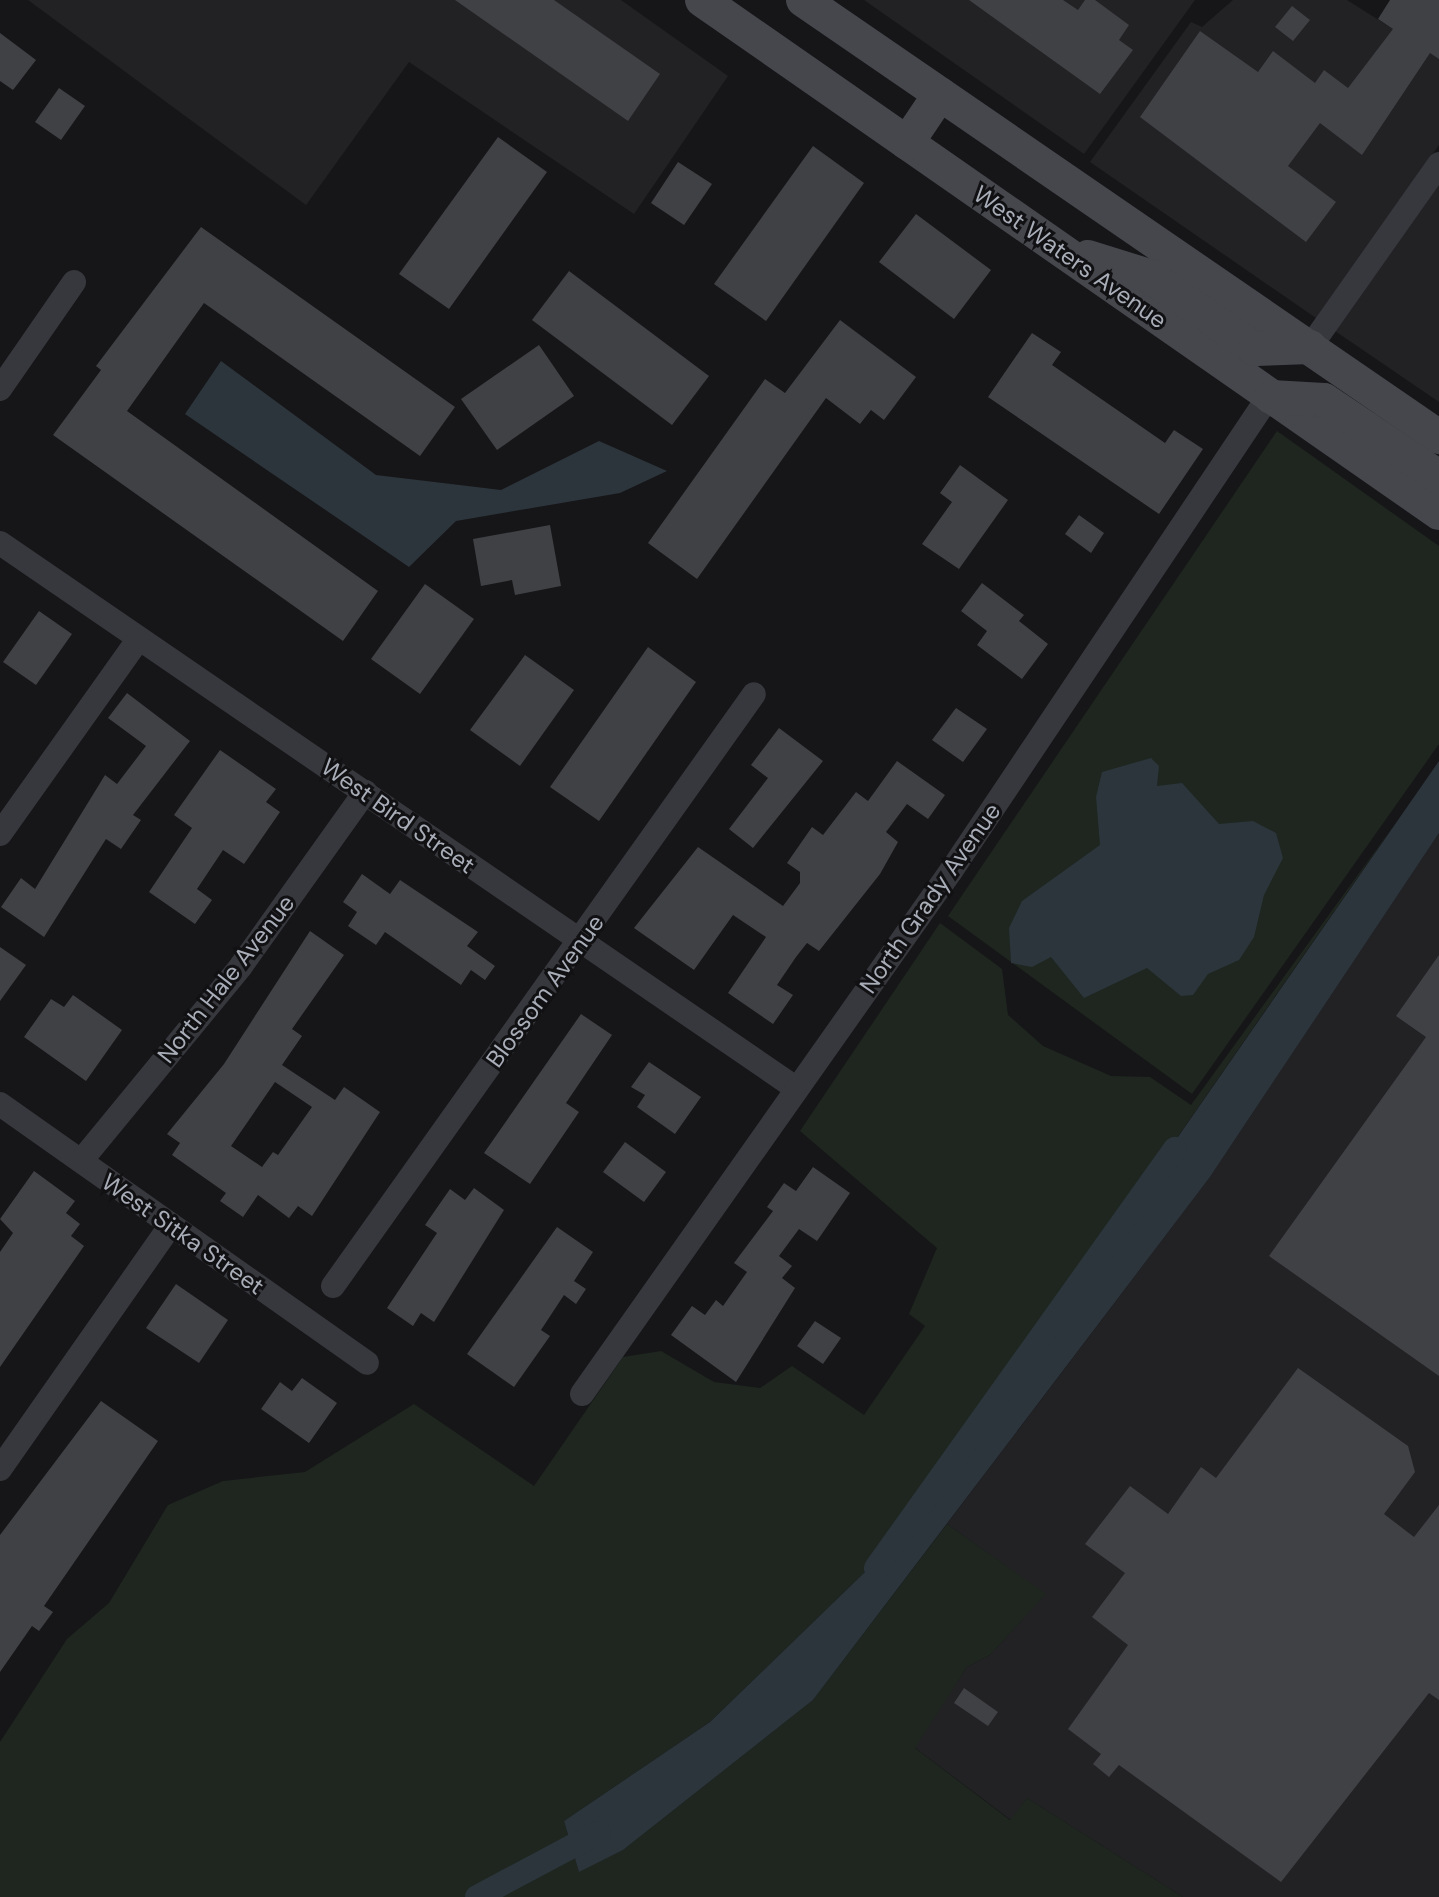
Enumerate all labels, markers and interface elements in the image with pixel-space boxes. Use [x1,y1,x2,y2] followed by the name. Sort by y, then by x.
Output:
[968,179,1172,335] street label: West Waters Avenue
[316,752,480,880] street label: West Bird Street
[853,797,1007,999] street label: North Grady Avenue
[151,889,301,1069] street label: North Hale Avenue
[480,909,610,1073] street label: Blossom Avenue
[96,1167,270,1301] street label: West Sitka Street

